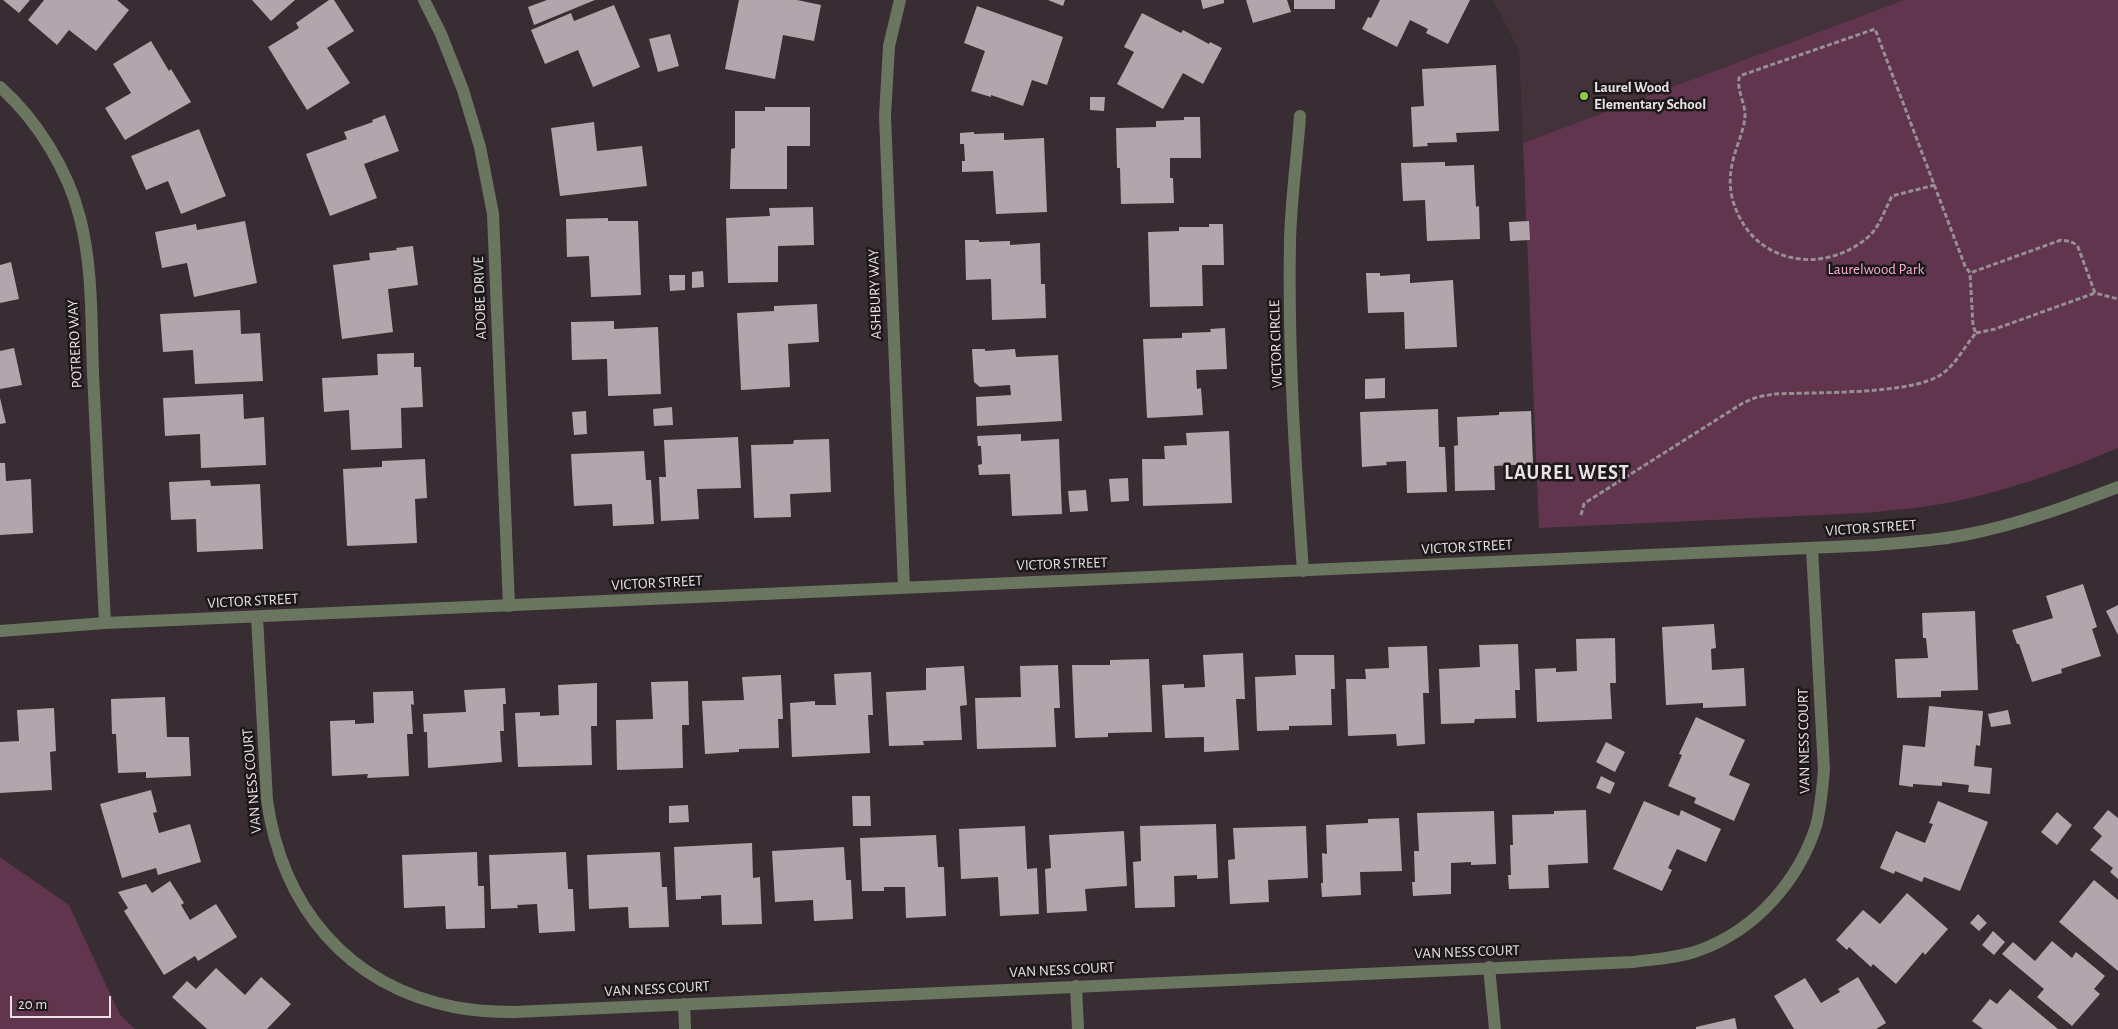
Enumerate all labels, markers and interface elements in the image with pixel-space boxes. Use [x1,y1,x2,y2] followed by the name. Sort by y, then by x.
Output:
[1594,78,1706,113] place label: Laurel Wood Elementary School
[1578,90,1590,102] marker: Laurel Wood Elementary School
[864,248,886,340] street label: ASHBURY WAY
[470,256,490,340] street label: ADOBE DRIVE
[1828,260,1924,278] park label: Laurelwood Park
[64,299,86,389] street label: POTRERO WAY
[1265,300,1287,388] street label: VICTOR CIRCLE
[1503,461,1631,485] district label: LAUREL WEST
[1825,516,1917,540] street label: VICTOR STREET
[1421,536,1513,558] street label: VICTOR STREET
[1016,553,1108,575] street label: VICTOR STREET
[611,572,703,594] street label: VICTOR STREET
[207,590,299,612] street label: VICTOR STREET
[1794,688,1814,794] street label: VAN NESS COURT
[238,728,266,834] street label: VAN NESS COURT
[1414,941,1520,963] street label: VAN NESS COURT
[1009,958,1115,982] street label: VAN NESS COURT
[604,977,710,1001] street label: VAN NESS COURT
[12,986,114,1018] scale bar
[18,997,47,1012] text: 20 m

